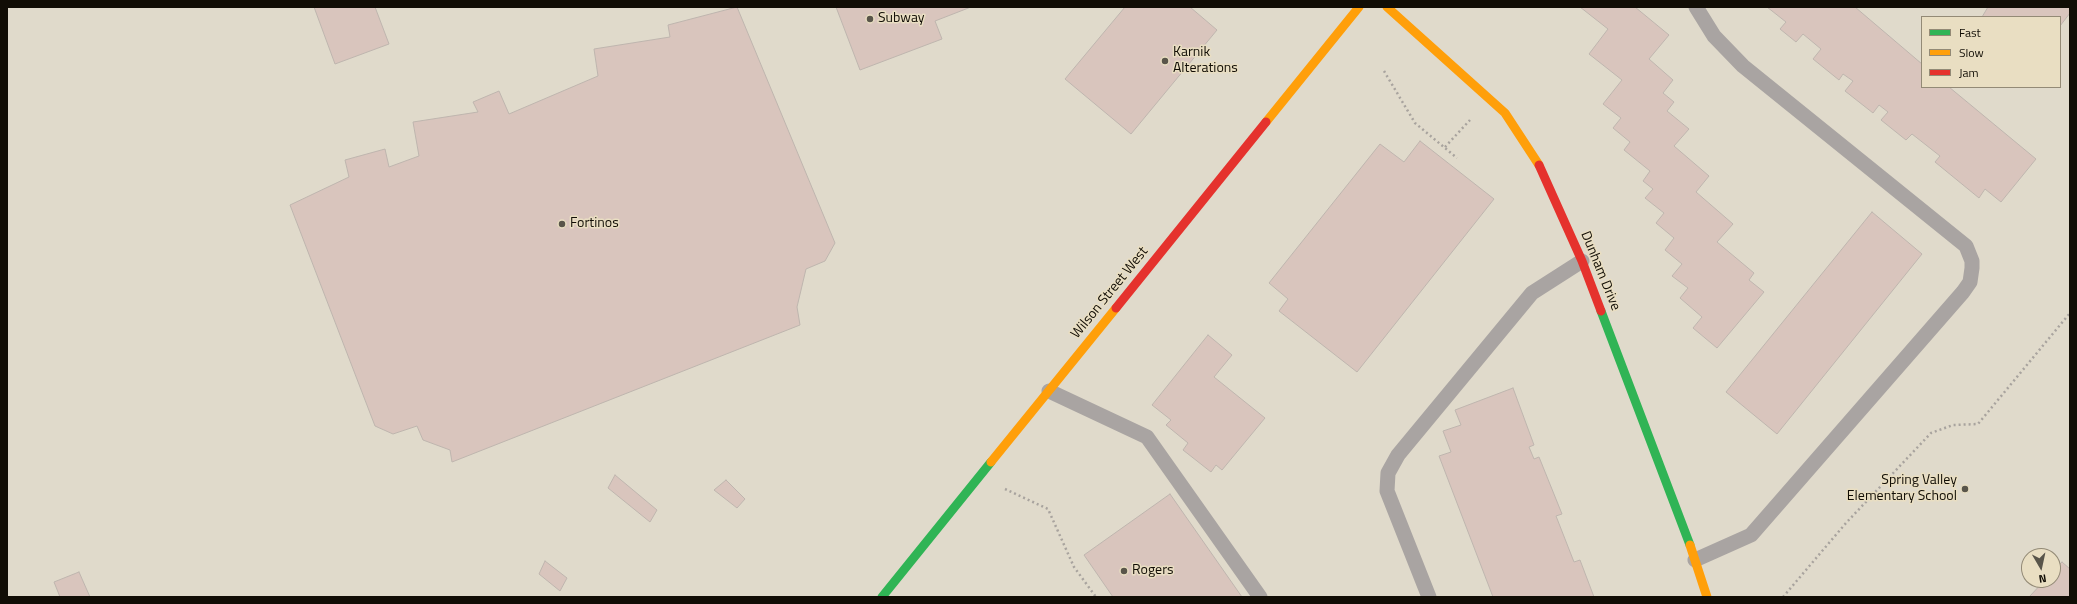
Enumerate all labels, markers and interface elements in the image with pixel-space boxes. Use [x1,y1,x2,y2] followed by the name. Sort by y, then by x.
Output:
[878,11,925,27] place label: Subway
[865,14,875,24] marker: Subway
[1921,16,2061,88] legend
[1959,23,1981,42] text: Fast
[1959,43,1984,62] text: Slow
[1173,45,1238,78] place label: Karnik Alterations
[1160,56,1170,66] marker: Karnik Alterations
[1959,63,1979,82] text: Jam
[570,216,619,232] place label: Fortinos
[557,219,567,229] marker: Fortinos
[1576,229,1624,313] street label: Dunham Drive
[1068,244,1152,342] street label: Wilson Street West
[1847,473,1957,506] place label: Spring Valley Elementary School
[1960,484,1970,494] marker: Spring Valley Elementary School
[2021,548,2061,588] north arrow
[1132,563,1174,579] place label: Rogers
[1119,566,1129,576] marker: Rogers
[2038,570,2048,587] text: N

